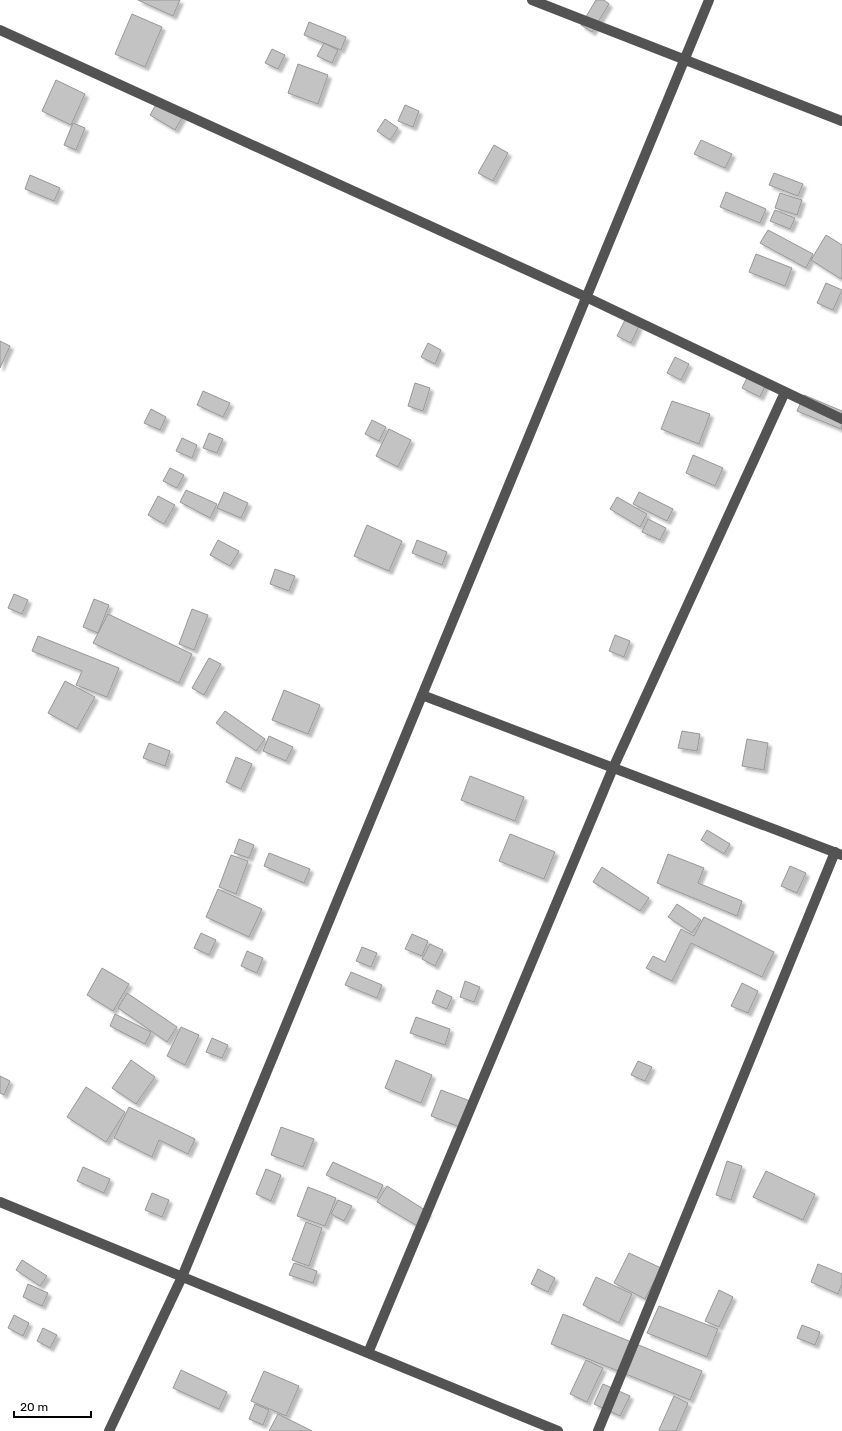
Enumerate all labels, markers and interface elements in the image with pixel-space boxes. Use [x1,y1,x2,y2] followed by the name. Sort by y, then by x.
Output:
[14,1393,91,1419] scale bar
[20,1400,48,1414] text: 20 m

